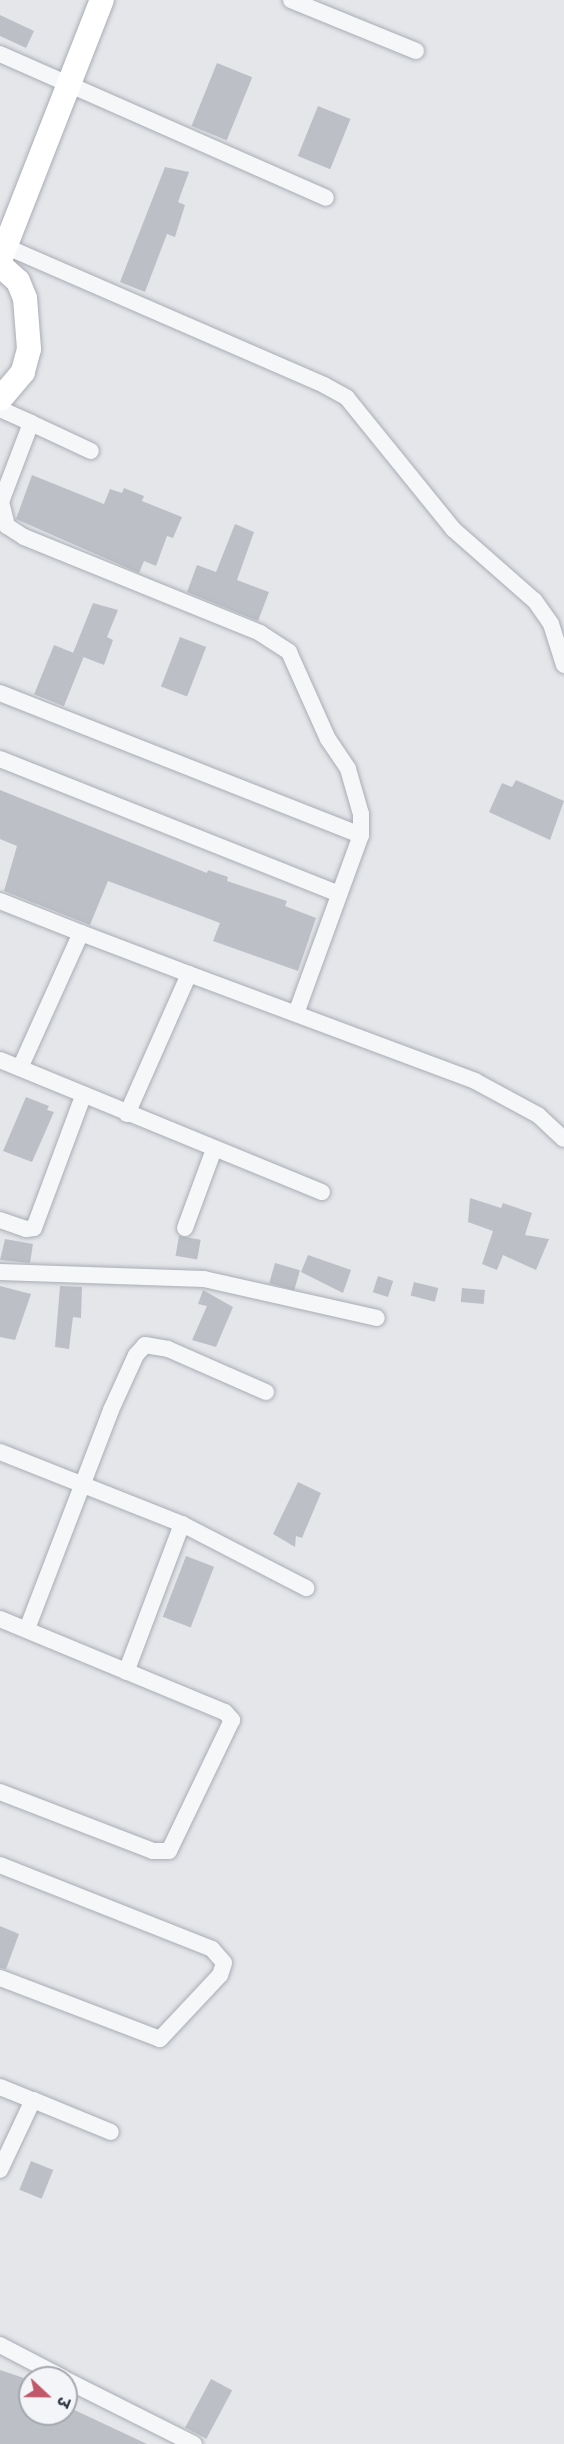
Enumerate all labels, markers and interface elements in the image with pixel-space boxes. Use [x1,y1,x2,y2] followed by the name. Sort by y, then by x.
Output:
[18,2366,78,2426] north arrow
[51,2394,76,2411] text: उ

